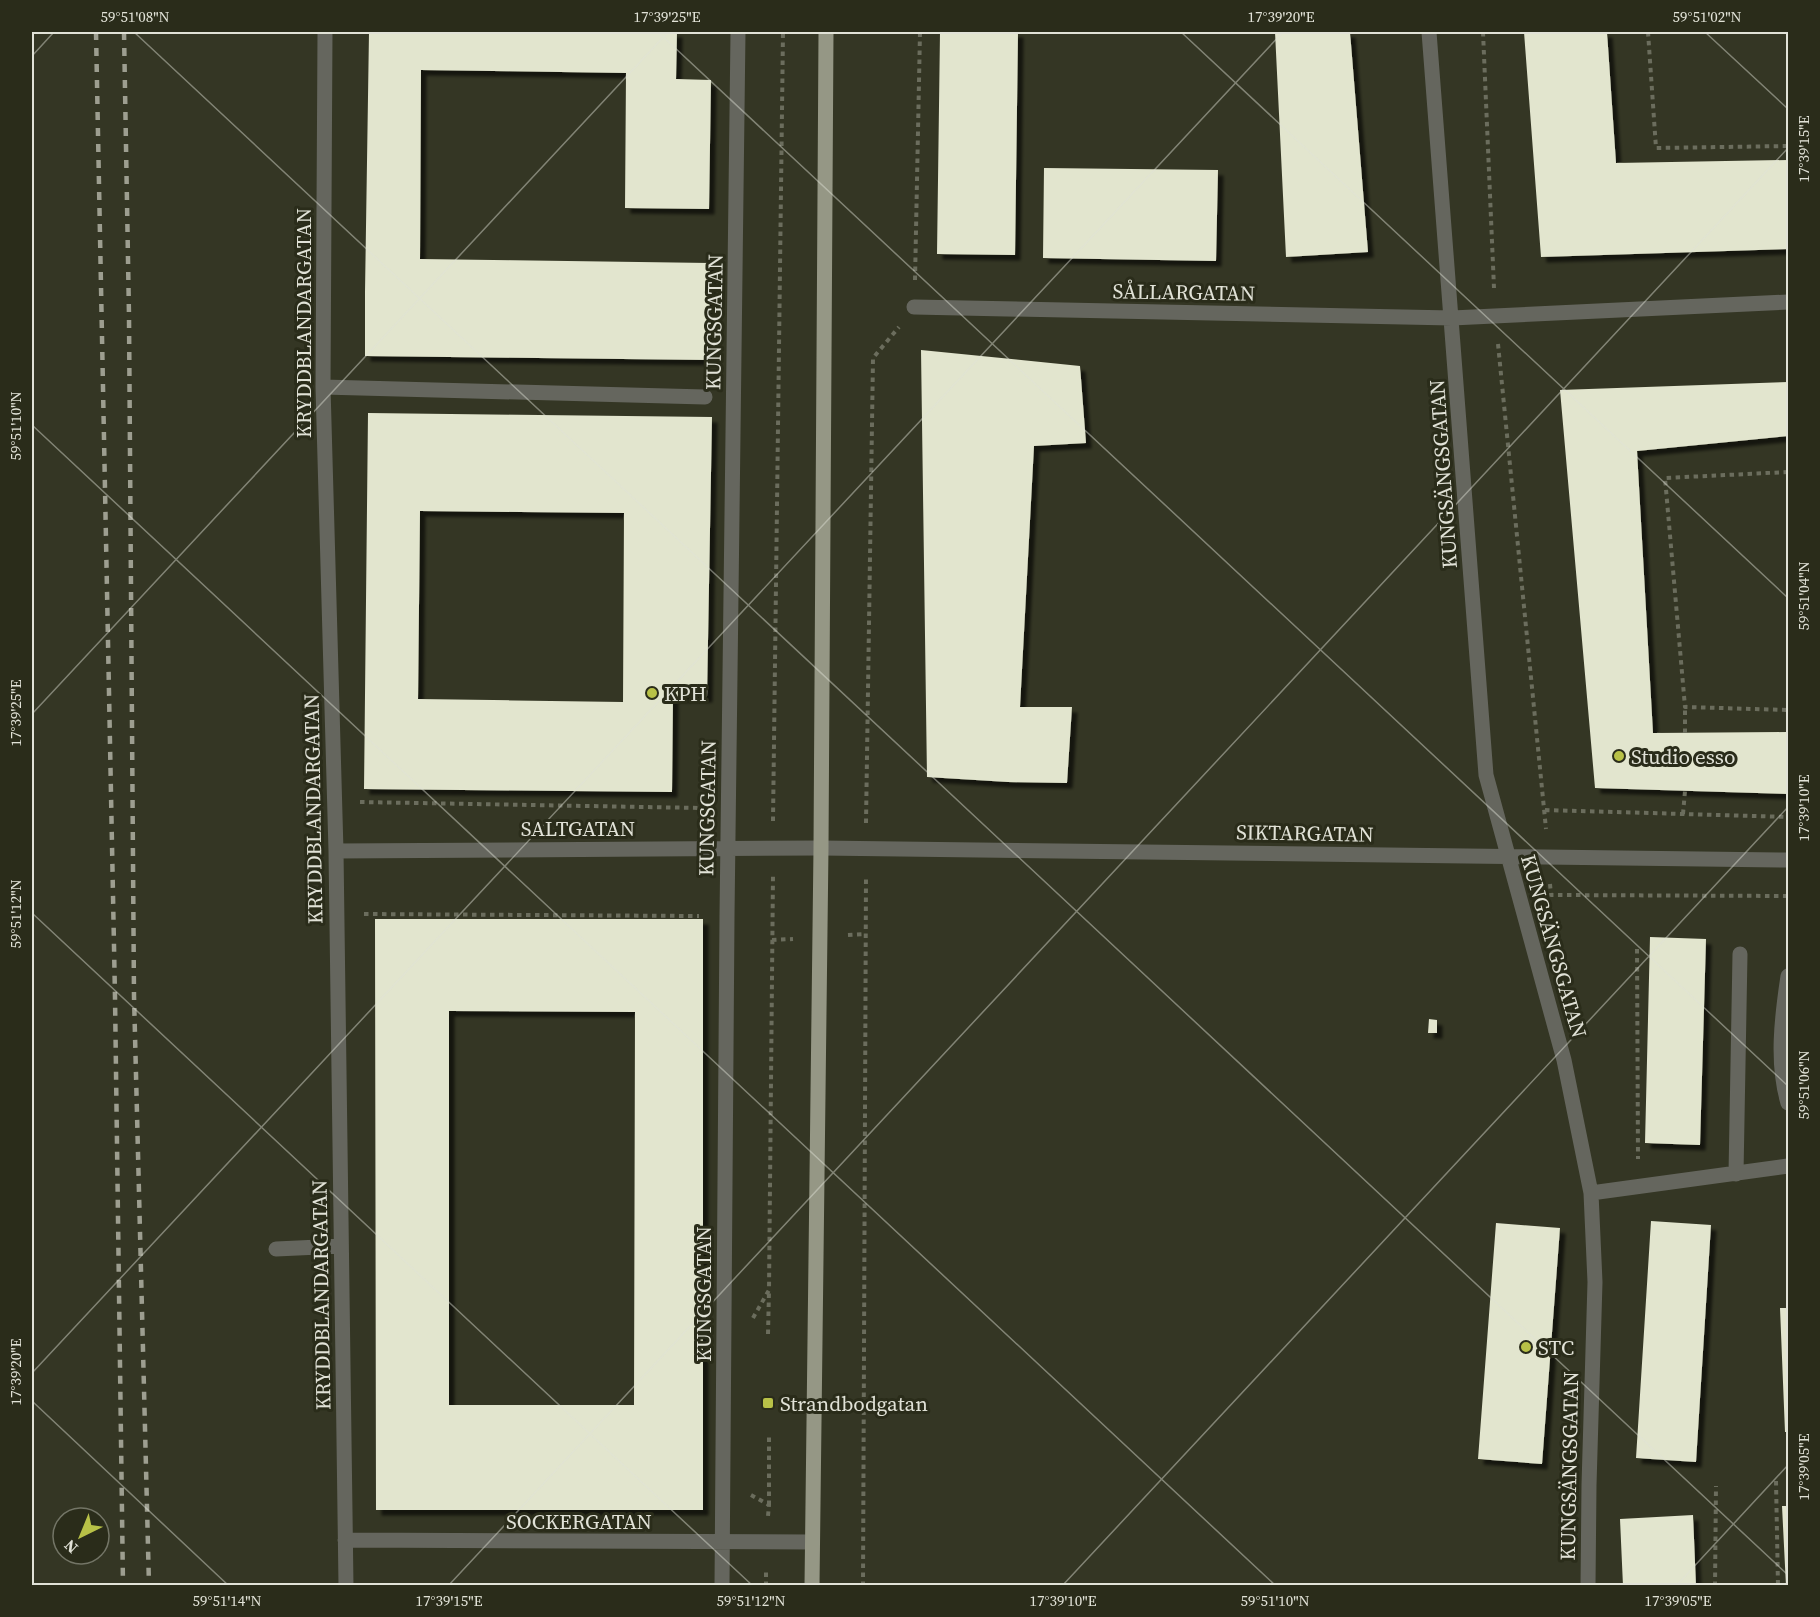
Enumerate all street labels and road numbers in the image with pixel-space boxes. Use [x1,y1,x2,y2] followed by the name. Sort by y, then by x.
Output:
[289,208,318,438] street label: KRYDDBLANDARGATAN
[698,254,730,390] street label: KUNGSGATAN
[1112,276,1256,308] street label: SÅLLARGATAN
[1422,378,1464,570] street label: KUNGSÄNGSGATAN
[296,694,330,924] street label: KRYDDBLANDARGATAN
[691,740,723,876] street label: KUNGSGATAN
[521,814,635,843] street label: SALTGATAN
[1236,817,1374,849] street label: SIKTARGATAN
[1514,851,1594,1041] street label: KUNGSÄNGSGATAN
[304,1180,338,1410] street label: KRYDDBLANDARGATAN
[689,1226,718,1362] street label: KUNGSGATAN
[1553,1371,1585,1561] street label: KUNGSÄNGSGATAN
[506,1507,652,1536] street label: SOCKERGATAN

